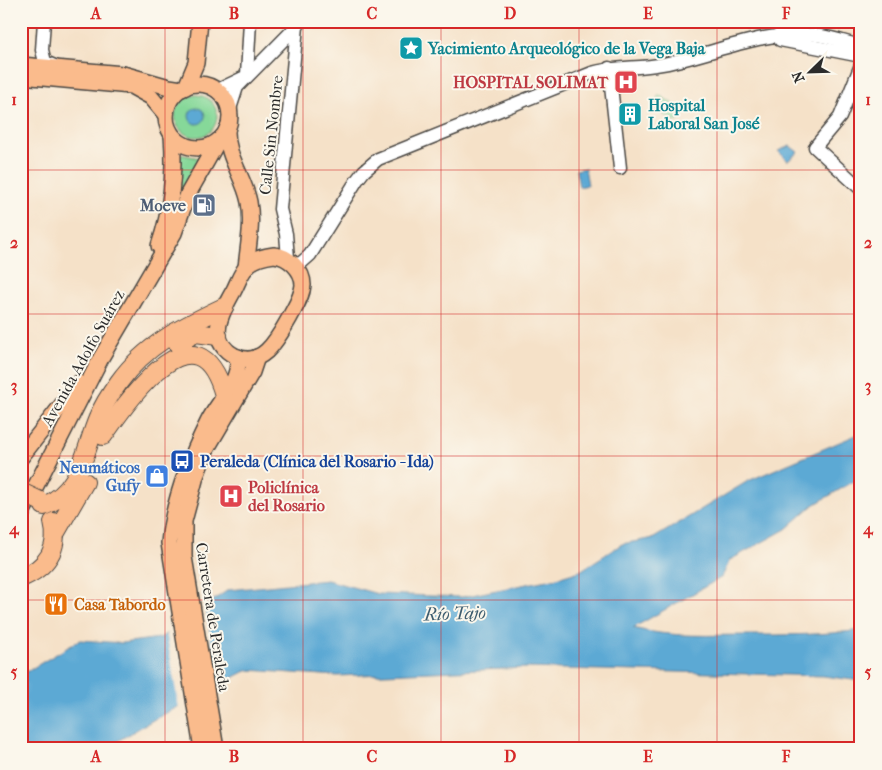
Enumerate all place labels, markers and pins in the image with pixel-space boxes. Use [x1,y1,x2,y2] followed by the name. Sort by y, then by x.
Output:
[398,35,424,61] place icon: Yacimiento Arqueológico de la Vega Baja
[427,39,706,59] place label: Yacimiento Arqueológico de la Vega Baja
[613,69,639,95] hospital icon: HOSPITAL SOLIMAT
[453,73,609,92] place label: HOSPITAL SOLIMAT
[648,96,760,134] place label: Hospital Laboral San José
[617,101,643,127] building icon: Hospital Laboral San José
[191,192,217,218] fuel station icon: Moeve
[139,196,186,215] place label: Moeve
[169,448,195,474] bus stop icon: Peraleda (Clínica del Rosario - Ida)
[200,452,434,472] place label: Peraleda (Clínica del Rosario - Ida)
[59,458,141,496] place label: Neumáticos Gufy
[144,463,170,489] shop icon: Neumáticos Gufy
[248,478,325,515] place label: Policlínica del Rosario
[218,483,244,509] hospital icon: Policlínica del Rosario
[43,591,69,617] restaurant icon: Casa Tabordo
[74,595,166,614] place label: Casa Tabordo

